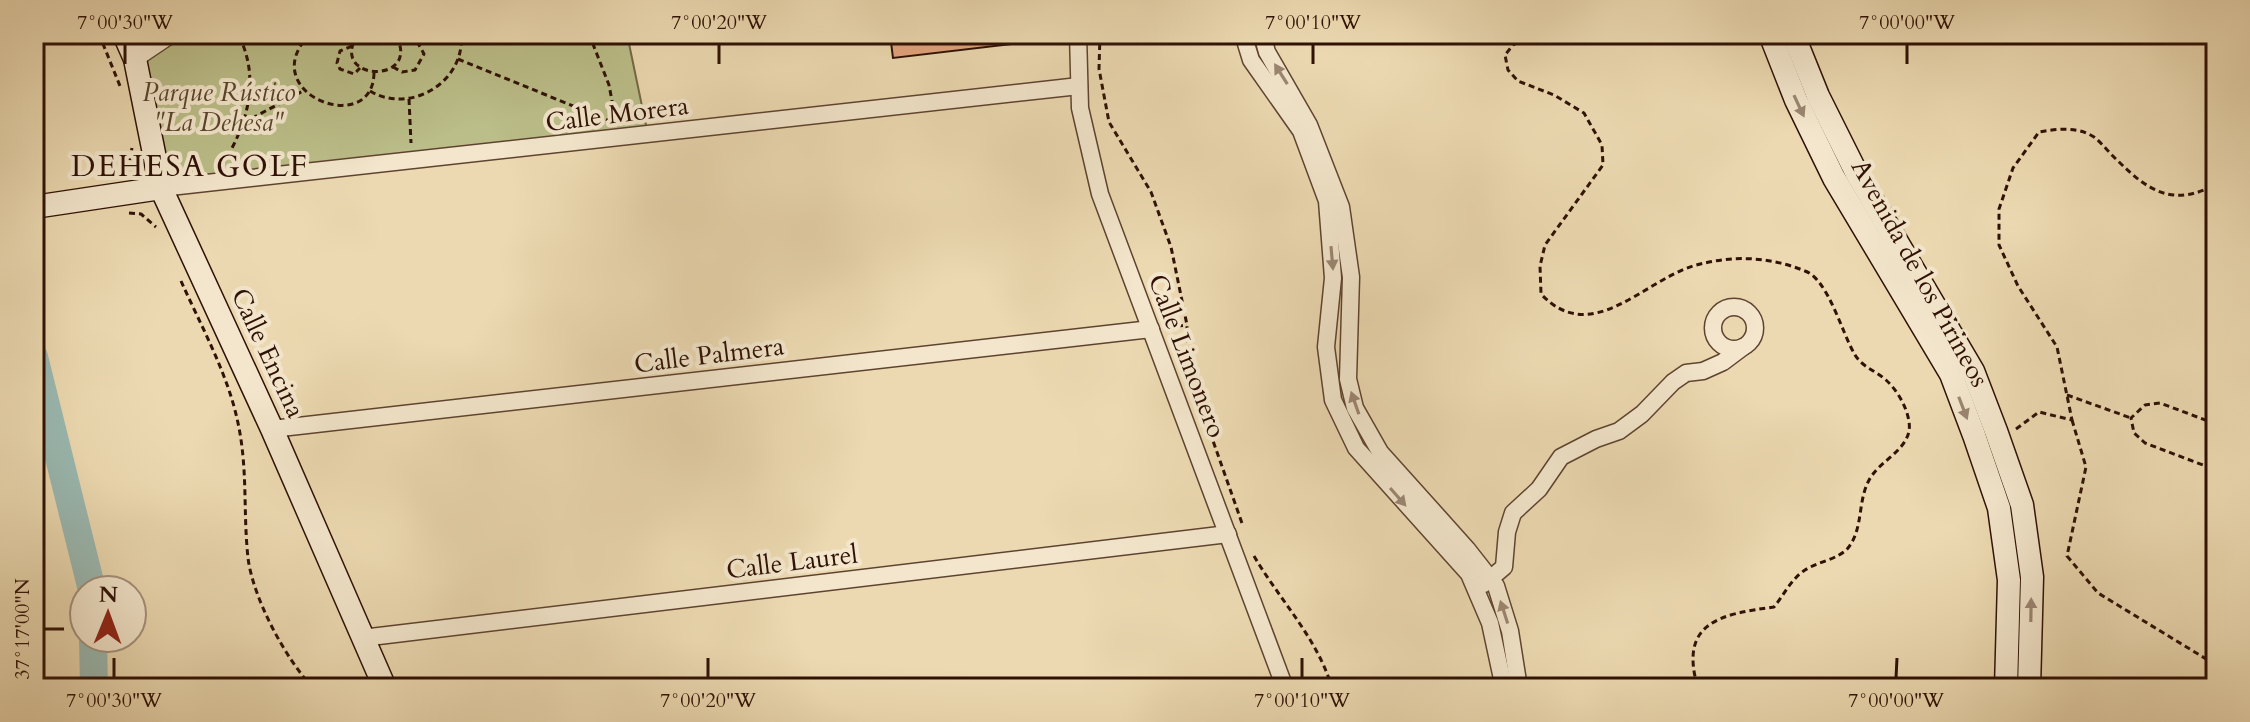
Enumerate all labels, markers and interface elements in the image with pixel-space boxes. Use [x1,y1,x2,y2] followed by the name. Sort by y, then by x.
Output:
[77,9,174,36] text: 7°00'30"W
[671,9,768,36] text: 7°00'20"W
[1265,9,1362,36] text: 7°00'10"W
[1859,9,1956,36] text: 7°00'00"W
[1274,63,1288,85] one-way arrow
[142,75,296,140] park label: Parque Rústico "La Dehesa"
[544,88,690,140] street label: Calle Morera
[1792,94,1806,118] one-way arrow
[71,146,309,187] district label: DEHESA GOLF
[1843,153,1997,393] street label: Avenida de los Pirineos
[1325,246,1338,271] one-way arrow
[1140,269,1234,443] street label: Calle Limonero
[223,283,313,423] street label: Calle Encina
[632,328,786,382] street label: Calle Palmera
[1349,391,1361,415] one-way arrow
[1957,396,1970,420] one-way arrow
[1388,487,1406,506] one-way arrow
[724,537,860,587] street label: Calle Laurel
[68,574,148,654] north arrow
[9,578,36,680] text: 37°17'00"N
[99,580,118,610] text: N
[2025,597,2037,622] one-way arrow
[1497,600,1510,624] one-way arrow
[66,687,163,714] text: 7°00'30"W
[660,687,757,714] text: 7°00'20"W
[1254,687,1351,714] text: 7°00'10"W
[1848,687,1945,714] text: 7°00'00"W

